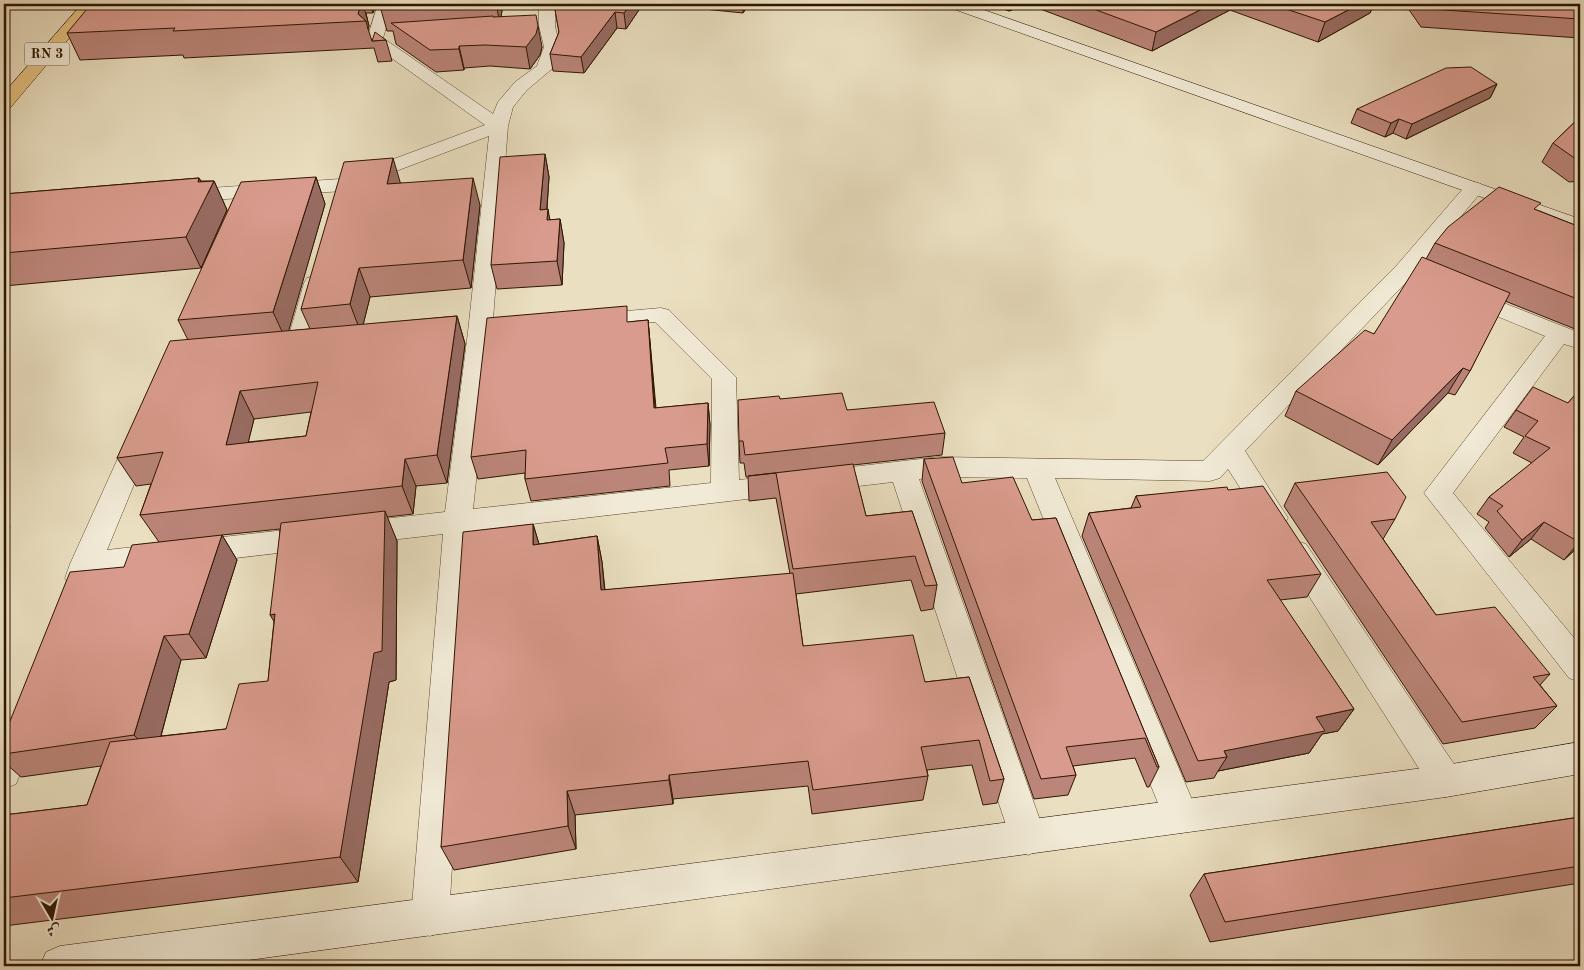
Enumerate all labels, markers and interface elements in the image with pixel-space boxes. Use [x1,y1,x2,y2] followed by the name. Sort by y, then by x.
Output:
[24,42,70,66] road number: RN 3
[28,892,78,942] north arrow
[46,922,62,938] text: ش

